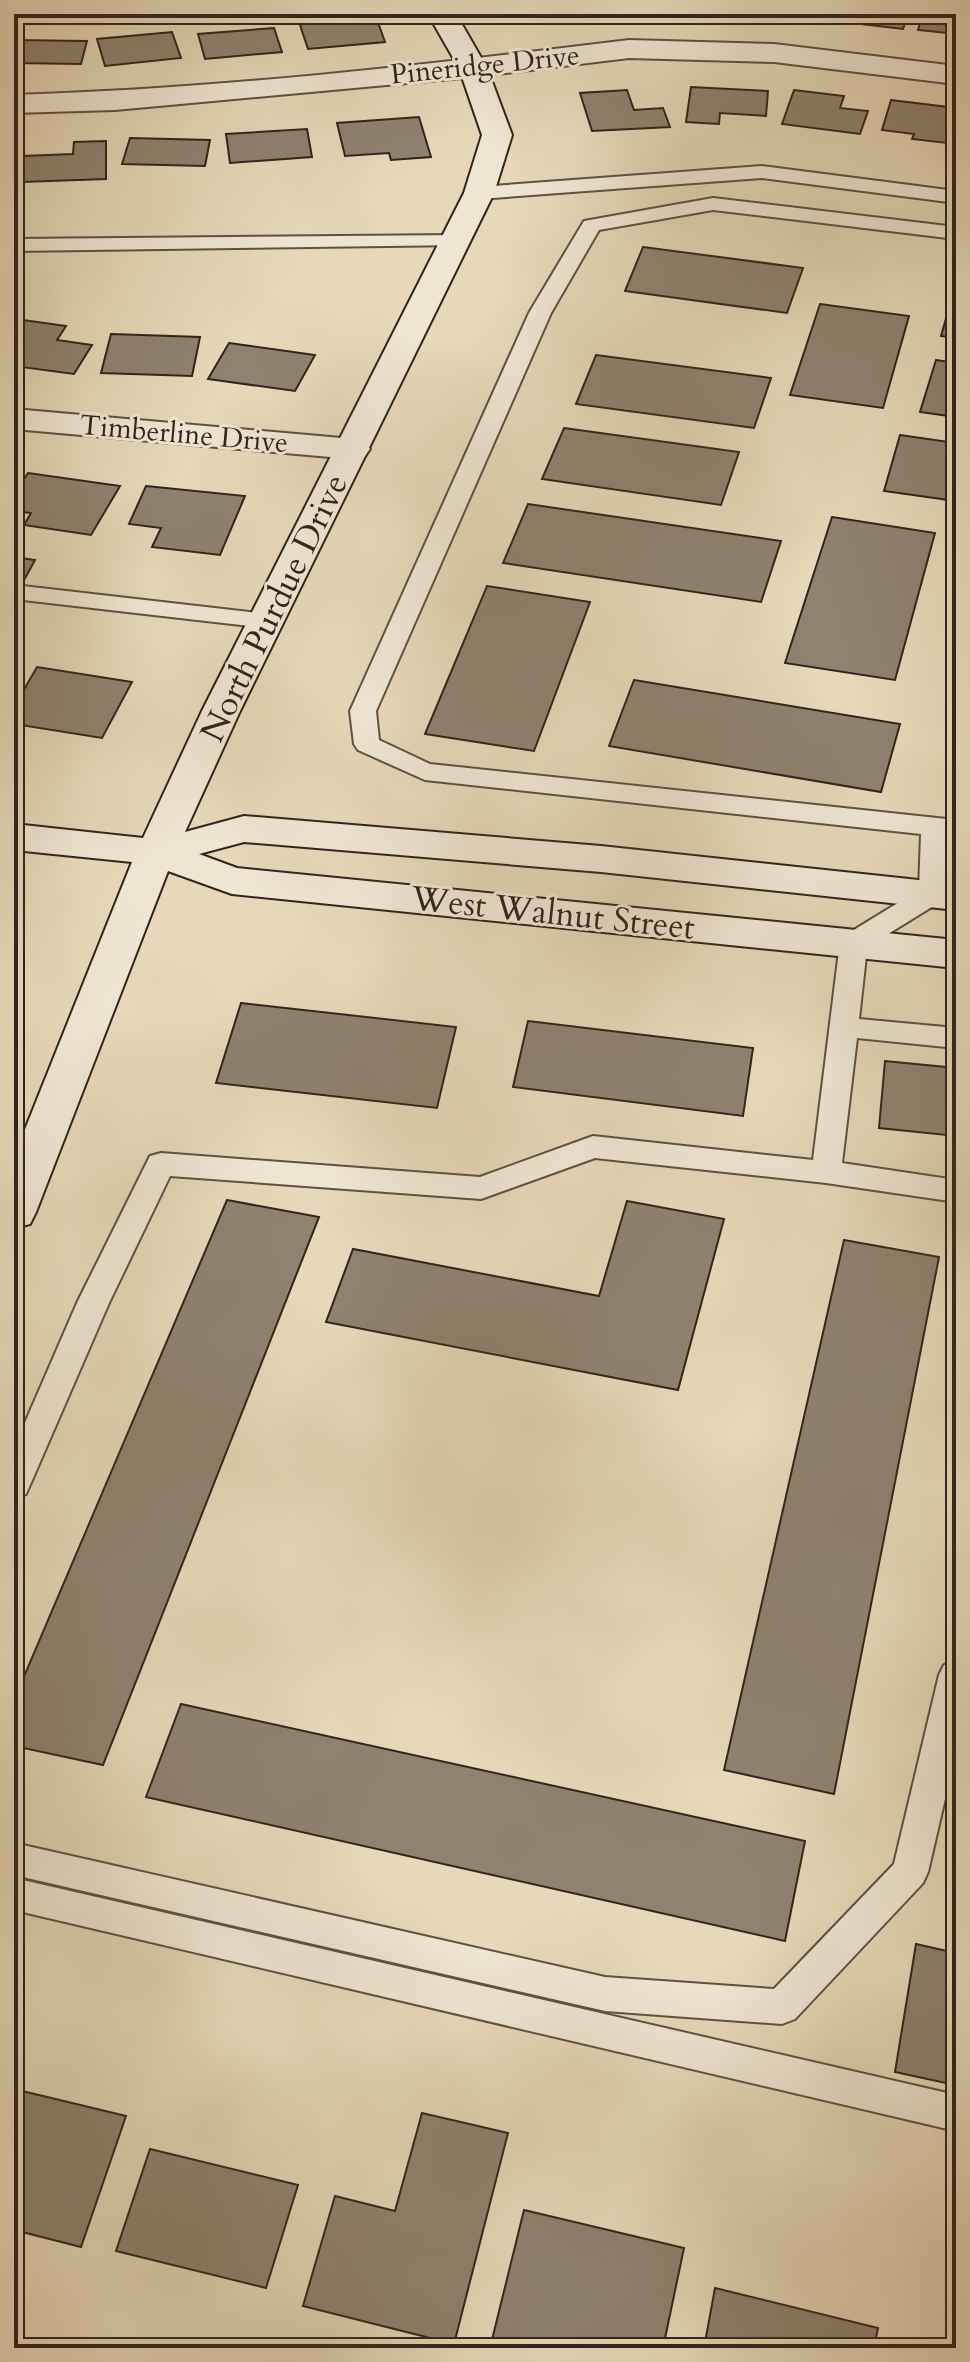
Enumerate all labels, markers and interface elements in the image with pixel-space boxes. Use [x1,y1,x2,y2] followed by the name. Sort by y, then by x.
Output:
[389,36,581,94] street label: Pineridge Drive
[78,406,290,462] street label: Timberline Drive
[189,466,359,750] street label: North Purdue Drive
[408,875,697,951] street label: West Walnut Street

